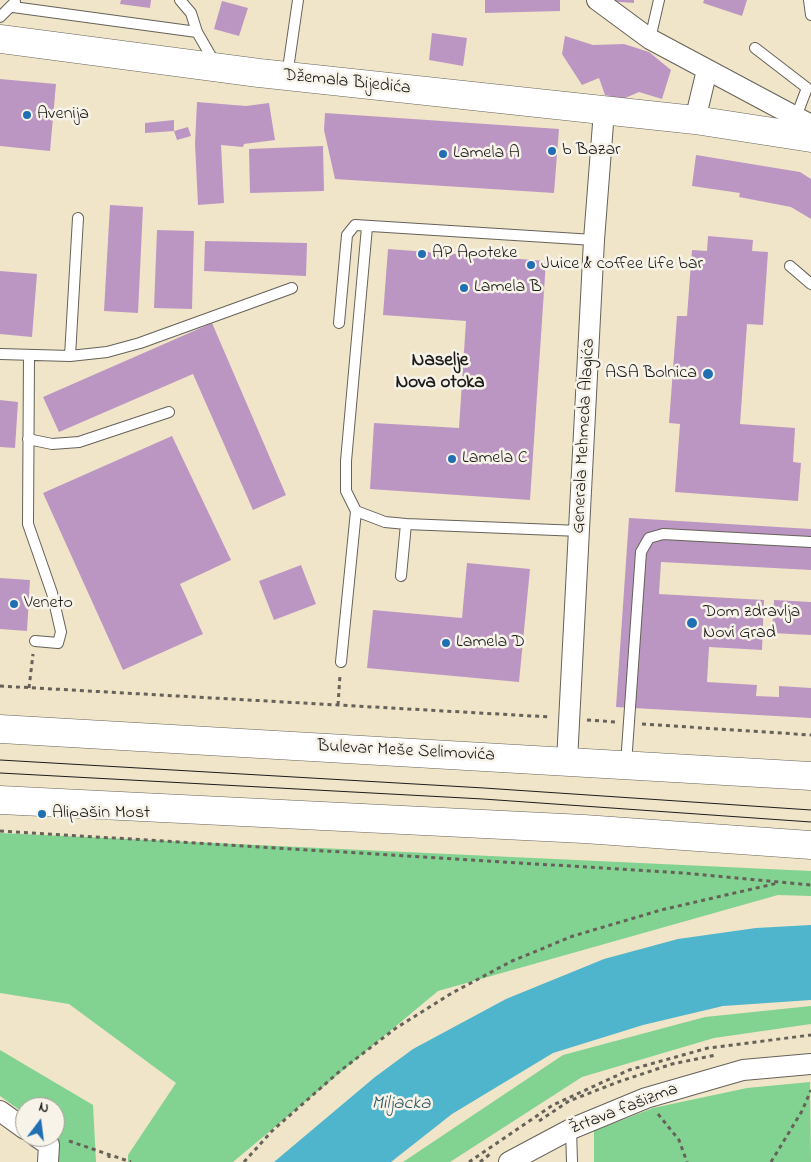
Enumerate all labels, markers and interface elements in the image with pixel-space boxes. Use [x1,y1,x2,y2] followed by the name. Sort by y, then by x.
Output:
[282,66,412,100] street label: Džemala Bijedića
[37,104,89,126] place label: Avenija
[21,109,33,121] marker: Avenija
[562,140,621,162] place label: b Bazar
[453,143,520,165] place label: Lamela A
[546,145,558,157] marker: b Bazar
[437,148,449,160] marker: Lamela A
[432,243,517,265] place label: AP Apoteke
[416,248,428,260] marker: AP Apoteke
[541,254,703,276] place label: Juice & coffee Life bar
[525,259,537,271] marker: Juice & coffee Life bar
[474,277,542,299] place label: Lamela B
[458,282,470,294] marker: Lamela B
[569,338,601,534] street label: Generala Mehmeda Alagića
[395,351,485,395] district label: Naselje Nova otoka
[605,363,697,385] place label: ASA Bolnica
[701,367,715,381] marker: ASA Bolnica
[462,448,528,470] place label: Lamela C
[446,453,458,465] marker: Lamela C
[24,593,73,615] place label: Veneto
[8,598,20,610] marker: Veneto
[703,602,800,644] place label: Dom zdravlja Novi Grad
[685,616,699,630] marker: Dom zdravlja Novi Grad
[456,632,525,654] place label: Lamela D
[440,637,452,649] marker: Lamela D
[317,737,495,767] street label: Bulevar Meše Selimovića
[52,803,150,825] place label: Alipašin Most
[36,808,48,820] marker: Alipašin Most
[567,1079,681,1141] street label: Žrtava fašizma
[371,1094,431,1116] water label: Miljacka
[15,1097,65,1147] north arrow
[36,1097,51,1119] text: N

